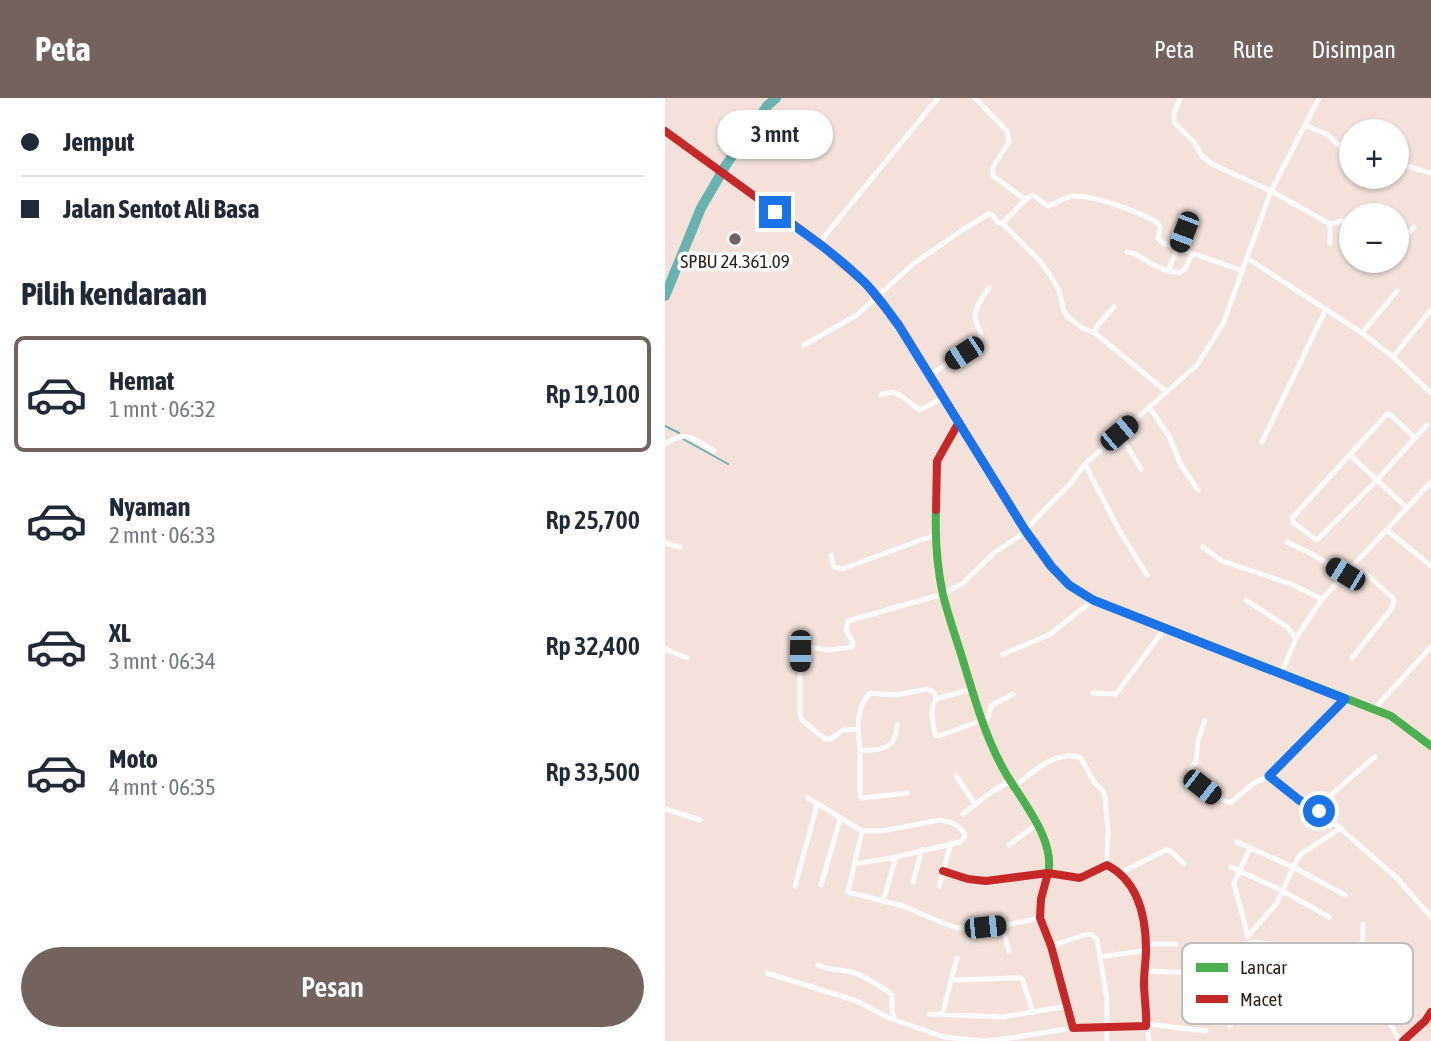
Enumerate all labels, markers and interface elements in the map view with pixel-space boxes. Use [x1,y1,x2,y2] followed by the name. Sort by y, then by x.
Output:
[35,30,91,68] text: Peta
[1154,36,1194,63] text: Peta
[1232,36,1274,63] text: Rute
[1312,36,1396,63] text: Disimpan
[717,110,833,159] callout: 3 mnt
[1339,119,1409,273] map controls
[1339,119,1409,189] button: +
[751,121,799,147] text: 3 mnt
[63,127,134,157] text: Jemput
[63,194,259,224] text: Jalan Sentot Ali Basa
[759,196,791,228] route end
[1339,203,1409,273] button: −
[1167,209,1202,255] car
[727,231,743,247] marker: SPBU 24.361.09
[680,250,790,272] place label: SPBU 24.361.09
[21,275,207,312] text: Pilih kendaraan
[941,333,988,373] car
[25,363,88,426] icon: car
[109,366,174,396] text: Hemat
[545,379,640,409] text: Rp 19,100
[109,396,216,422] text: 1 mnt · 06:32
[1097,411,1142,455] car
[25,489,88,552] icon: car
[109,492,190,522] text: Nyaman
[545,505,640,535] text: Rp 25,700
[109,522,216,548] text: 2 mnt · 06:33
[1322,554,1369,594] car
[25,615,88,678] icon: car
[109,618,131,648] text: XL
[790,630,811,672] car
[545,631,640,661] text: Rp 32,400
[109,648,216,674] text: 3 mnt · 06:34
[25,741,88,804] icon: car
[109,744,158,774] text: Moto
[545,757,640,787] text: Rp 33,500
[1179,766,1226,808] car
[109,774,216,800] text: 4 mnt · 06:35
[1303,795,1335,827] route start
[964,914,1007,940] car
[1182,943,1413,1024] legend
[21,947,644,1027] button: Pesan
[1240,956,1287,978] text: Lancar
[1240,988,1283,1010] text: Macet

